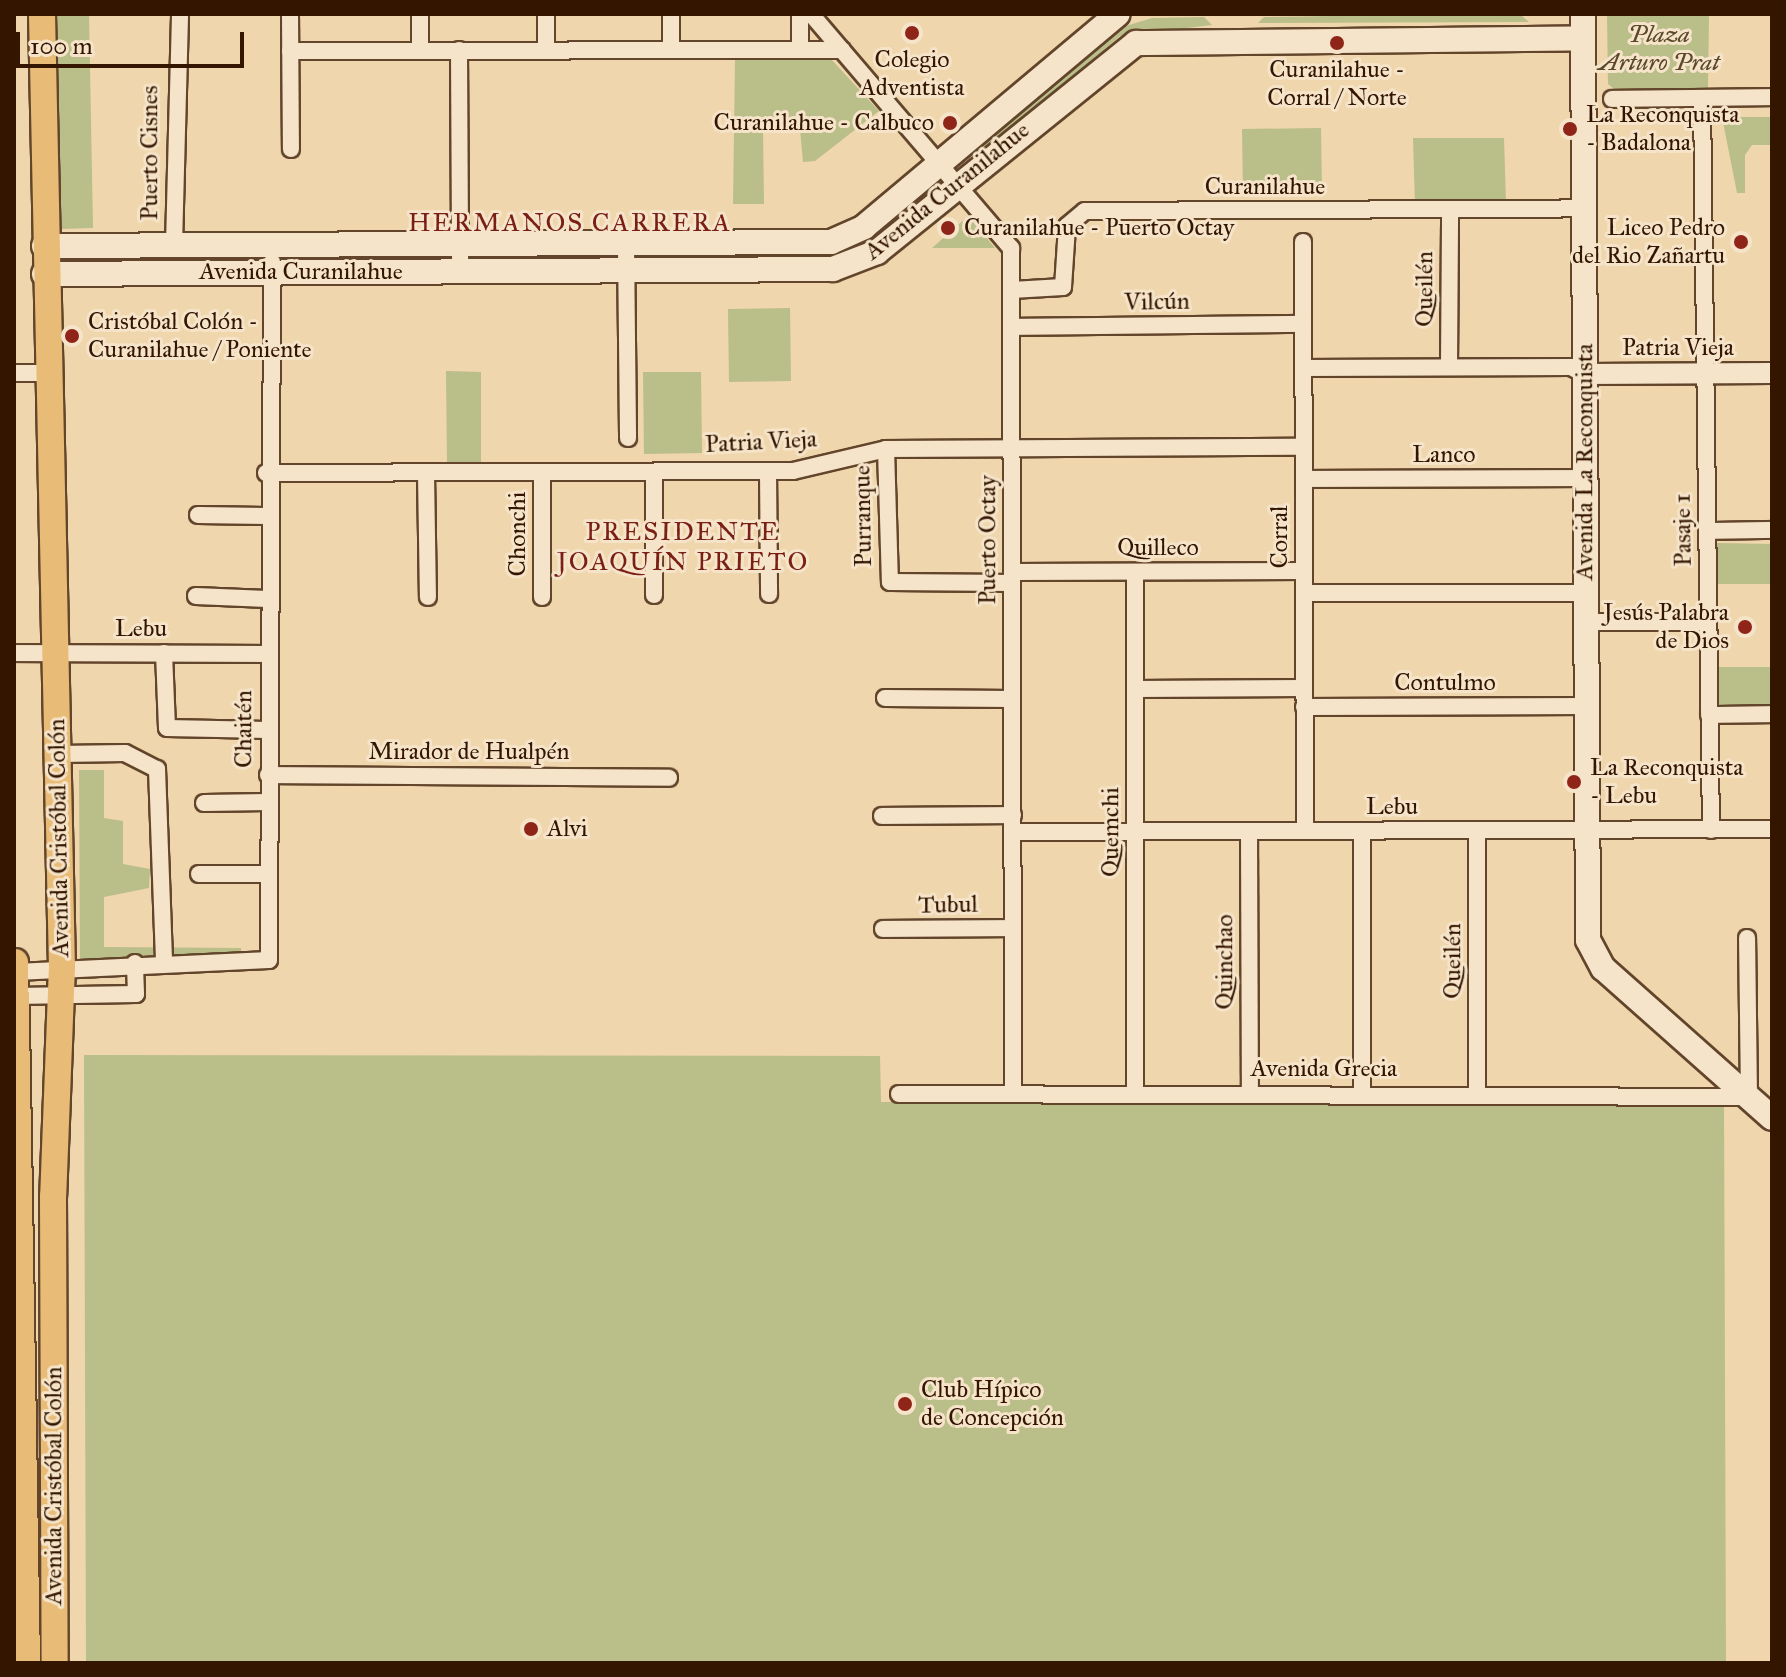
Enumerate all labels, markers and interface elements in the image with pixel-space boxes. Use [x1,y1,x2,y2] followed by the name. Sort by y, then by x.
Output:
[20,16,248,66] scale bar
[1598,21,1720,77] park label: Plaza Arturo Prat
[903,24,921,42] marker: Colegio Adventista
[30,31,93,61] text: 100 m
[1328,34,1346,52] marker: Curanilahue - Corral / Norte
[860,46,964,102] place label: Colegio Adventista
[1267,56,1407,112] place label: Curanilahue - Corral / Norte
[136,86,164,220] street label: Puerto Cisnes
[1586,101,1739,157] place label: La Reconquista - Badalona
[714,109,934,137] place label: Curanilahue - Calbuco
[941,114,959,132] marker: Curanilahue - Calbuco
[859,116,1035,266] street label: Avenida Curanilahue
[1561,120,1579,138] marker: La Reconquista - Badalona
[1205,173,1325,201] street label: Curanilahue
[408,207,732,239] district label: HERMANOS CARRERA
[964,214,1234,242] place label: Curanilahue - Puerto Octay
[1572,214,1725,270] place label: Liceo Pedro del Rio Zañartu
[939,219,957,237] marker: Curanilahue - Puerto Octay
[1732,233,1750,251] marker: Liceo Pedro del Rio Zañartu
[1411,251,1439,327] street label: Queilén
[199,258,403,286] street label: Avenida Curanilahue
[1124,287,1190,317] street label: Vilcún
[88,308,312,364] place label: Cristóbal Colón - Curanilahue / Poniente
[63,327,81,345] marker: Cristóbal Colón - Curanilahue / Poniente
[1622,334,1734,362] street label: Patria Vieja
[1571,344,1599,580] street label: Avenida La Reconquista
[704,425,818,459] street label: Patria Vieja
[1412,441,1476,469] street label: Lanco
[848,465,878,567] street label: Purranque
[974,475,1002,605] street label: Puerto Octay
[504,492,532,576] street label: Chonchi
[1668,493,1698,567] street label: Pasaje 1
[1266,505,1294,569] street label: Corral
[557,516,809,578] district label: PRESIDENTE JOAQUÍN PRIETO
[1117,534,1199,562] street label: Quilleco
[1604,599,1729,655] place label: Jesús Palabra de Dios
[115,615,167,643] street label: Lebu
[1736,618,1754,636] marker: Jesús Palabra de Dios
[1394,669,1496,697] street label: Contulmo
[230,690,258,768] street label: Chaitén
[43,719,75,957] street label: Avenida Cristóbal Colón
[368,738,570,766] street label: Mirador de Hualpén
[1590,754,1743,810] place label: La Reconquista - Lebu
[1565,773,1583,791] marker: La Reconquista - Lebu
[1097,787,1125,877] street label: Quemchi
[1366,793,1418,821] street label: Lebu
[547,815,588,843] place label: Alvi
[522,820,540,838] marker: Alvi
[918,890,978,920] street label: Tubul
[1211,914,1239,1010] street label: Quinchao
[1439,923,1467,999] street label: Queilén
[1251,1055,1397,1083] street label: Avenida Grecia
[40,1367,68,1605] street label: Avenida Cristóbal Colón
[921,1376,1064,1432] place label: Club Hípico de Concepción
[896,1395,914,1413] marker: Club Hípico de Concepción

